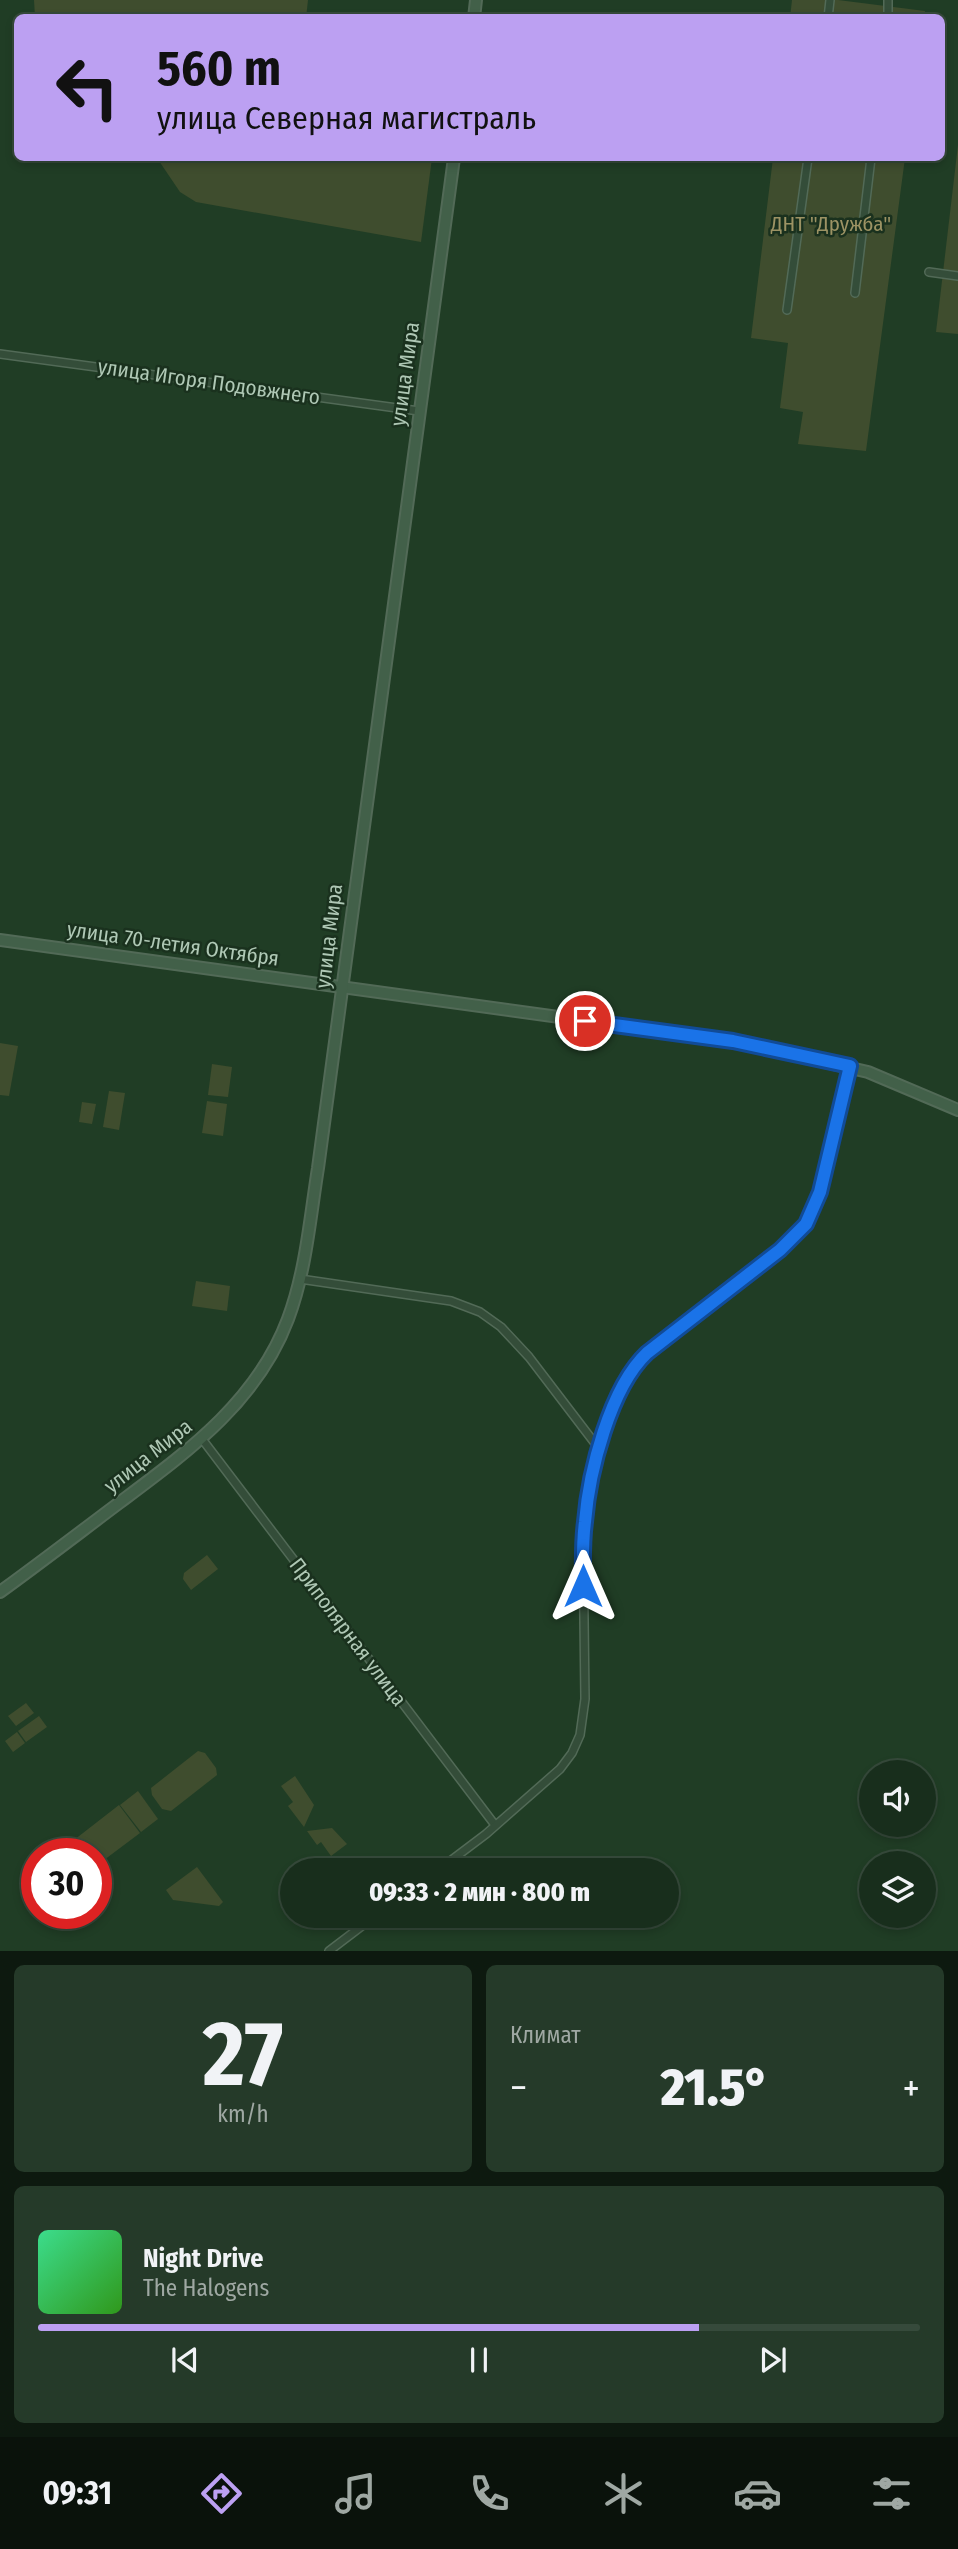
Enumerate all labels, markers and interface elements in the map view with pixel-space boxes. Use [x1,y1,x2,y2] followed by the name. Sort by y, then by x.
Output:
[157,39,281,98] text: 560 m
[42,42,133,133] icon: left
[157,99,536,137] text: улица Северная магистраль
[770,211,891,237] park label: ДНТ "Дружба"
[385,320,425,428] street label: улица Мира
[96,354,322,410] street label: улица Игоря Подовжнего
[310,882,348,990] street label: улица Мира
[65,916,281,972] street label: улица 70-летия Октября
[555,991,615,1051] pin
[566,1002,604,1040] icon: arrive
[99,1413,197,1499] street label: улица Мира
[546,1549,620,1623] position arrow
[284,1553,412,1711] street label: Приполярная улица
[859,1760,936,1928] map controls
[859,1760,936,1837] button: sound
[21,1838,112,1929] speed limit sign: 30
[859,1851,936,1928] button: layers
[369,1877,590,1908] text: 09:33 · 2 мин · 800 m
[203,2000,283,2109] text: 27
[510,2021,581,2049] text: Климат
[661,2056,769,2119] text: 21.5°
[510,2065,527,2111] text: −
[903,2065,920,2111] text: +
[217,2100,269,2128] text: km/h
[143,2243,263,2274] text: Night Drive
[143,2274,269,2302] text: The Halogens
[166,2341,204,2379] icon: previous
[460,2341,498,2379] icon: pause
[754,2341,792,2379] icon: next
[197,2469,246,2518] icon: directions
[331,2469,380,2518] icon: music
[465,2469,514,2518] icon: phone
[599,2469,648,2518] icon: climate
[733,2469,782,2518] icon: car
[867,2469,916,2518] icon: filters
[42,2474,112,2512] text: 09:31

